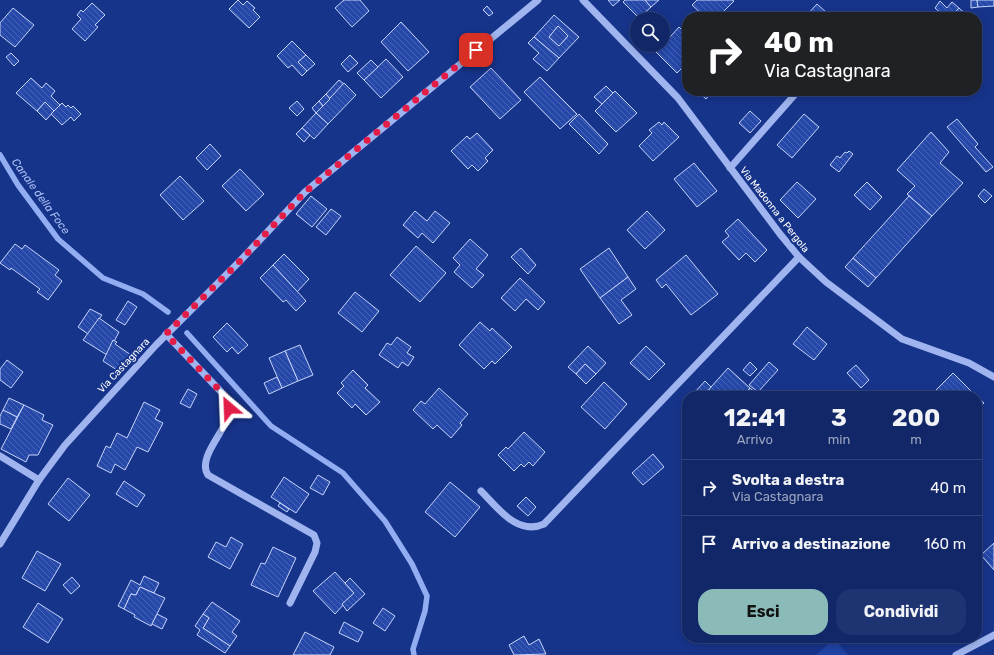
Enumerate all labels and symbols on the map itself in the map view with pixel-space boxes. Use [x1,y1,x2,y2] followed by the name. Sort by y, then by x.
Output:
[459,33,493,67] pin
[9,156,72,237] water label: Canale della Foce
[737,164,811,255] street label: Via Madonna a Pergola
[95,336,152,396] street label: Via Castagnara
[208,387,250,429] position arrow

